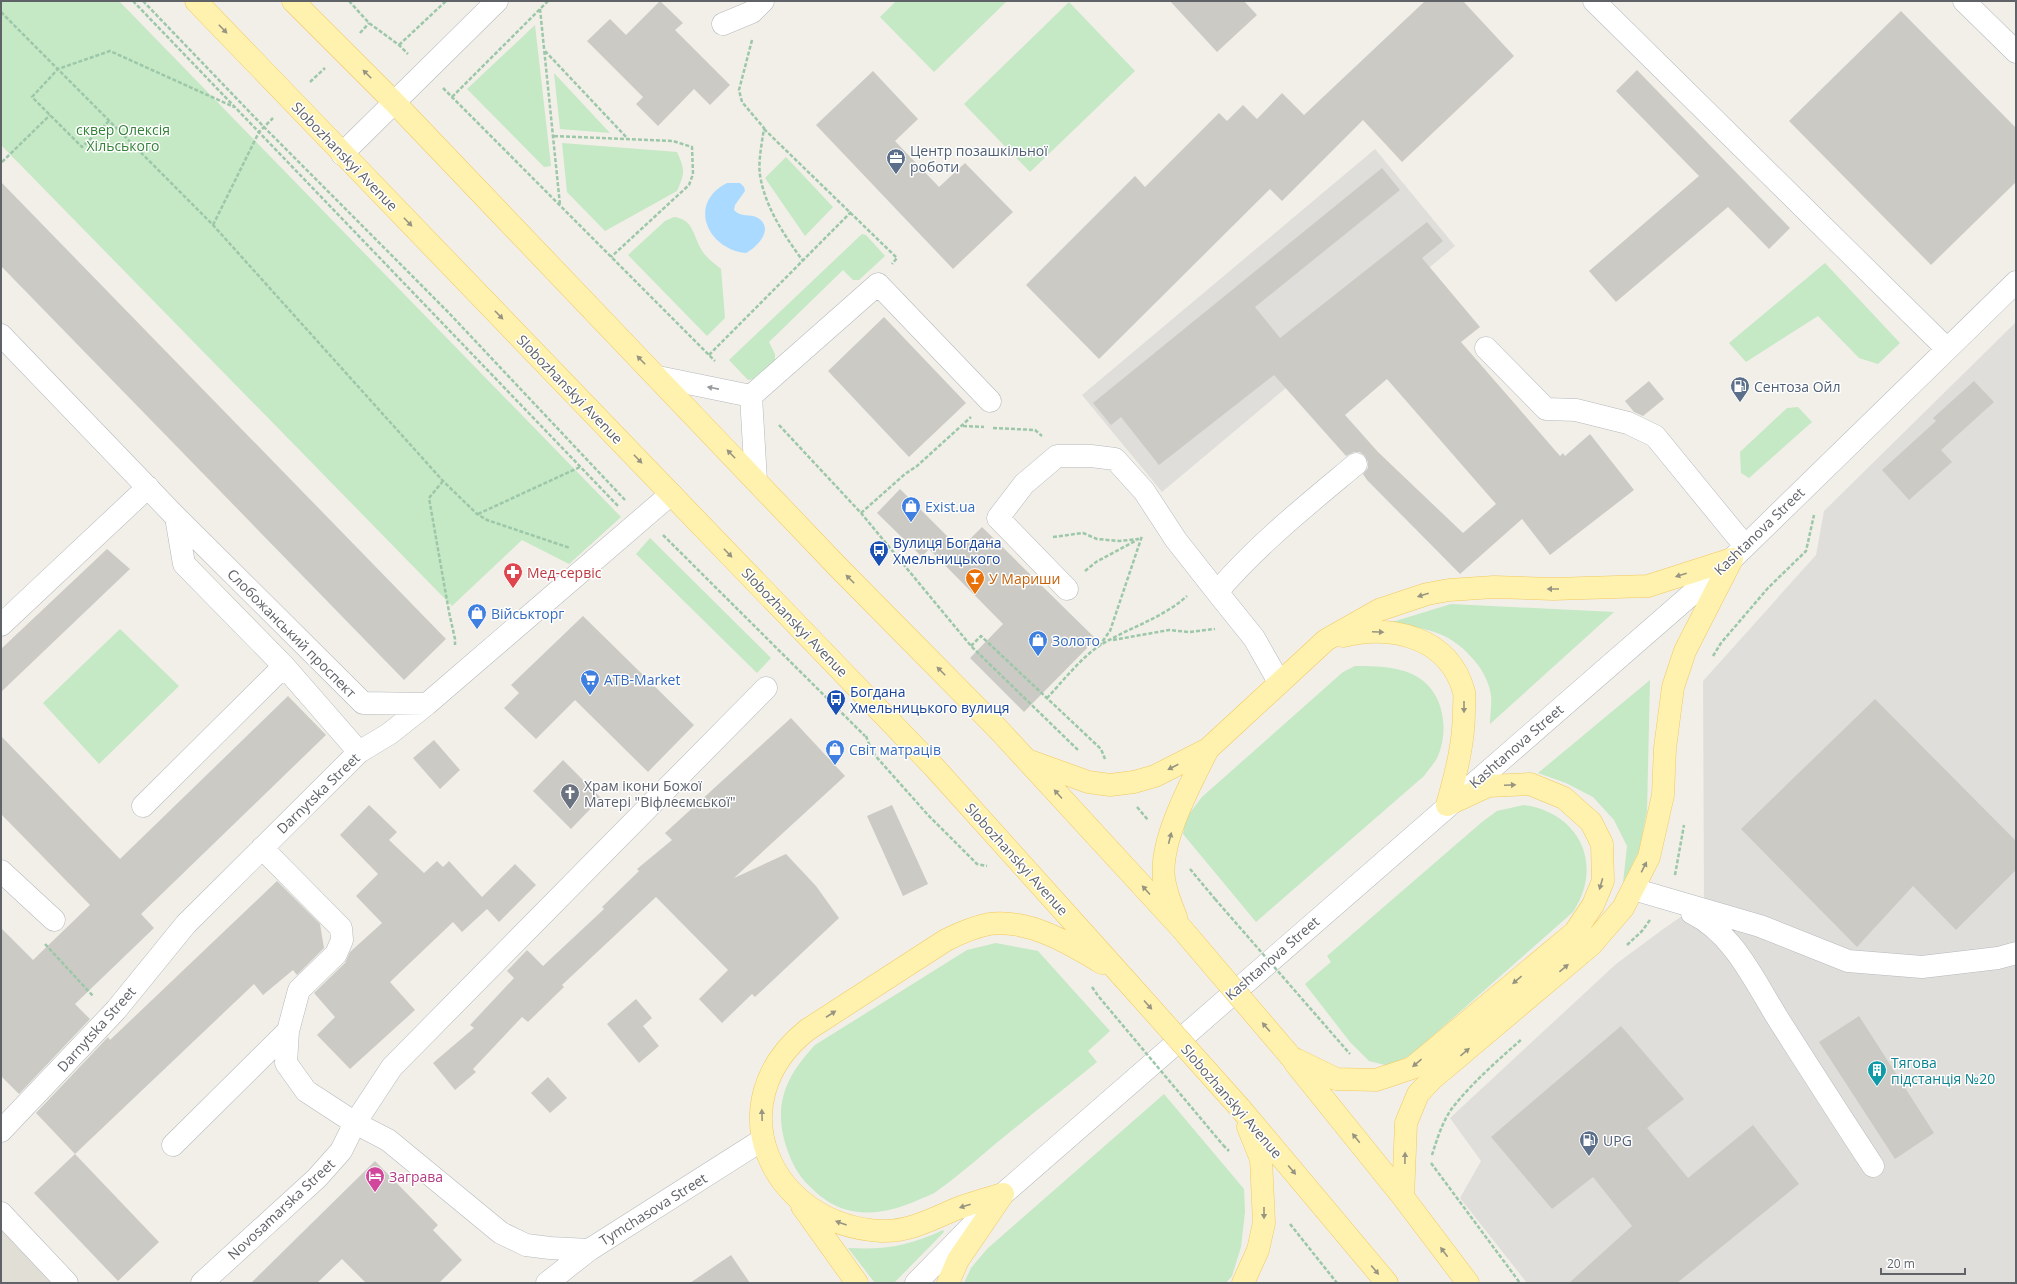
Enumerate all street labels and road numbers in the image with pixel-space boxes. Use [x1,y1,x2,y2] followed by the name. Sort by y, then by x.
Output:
[288,97,402,215] street label: Slobozhanskyi Avenue
[513,330,627,448] street label: Slobozhanskyi Avenue
[1710,483,1808,579] street label: Kashtanova Street
[738,563,852,681] street label: Slobozhanskyi Avenue
[223,564,361,702] street label: Слобожанський проспект
[1465,700,1567,792] street label: Kashtanova Street
[272,748,364,838] street label: Darnytska Street
[961,799,1073,919] street label: Slobozhanskyi Avenue
[1221,912,1323,1004] street label: Kashtanova Street
[53,982,139,1076] street label: Darnytska Street
[1177,1040,1287,1162] street label: Slobozhanskyi Avenue
[223,1154,339,1264] street label: Novosamarska Street
[596,1168,710,1250] street label: Tymchasova Street

